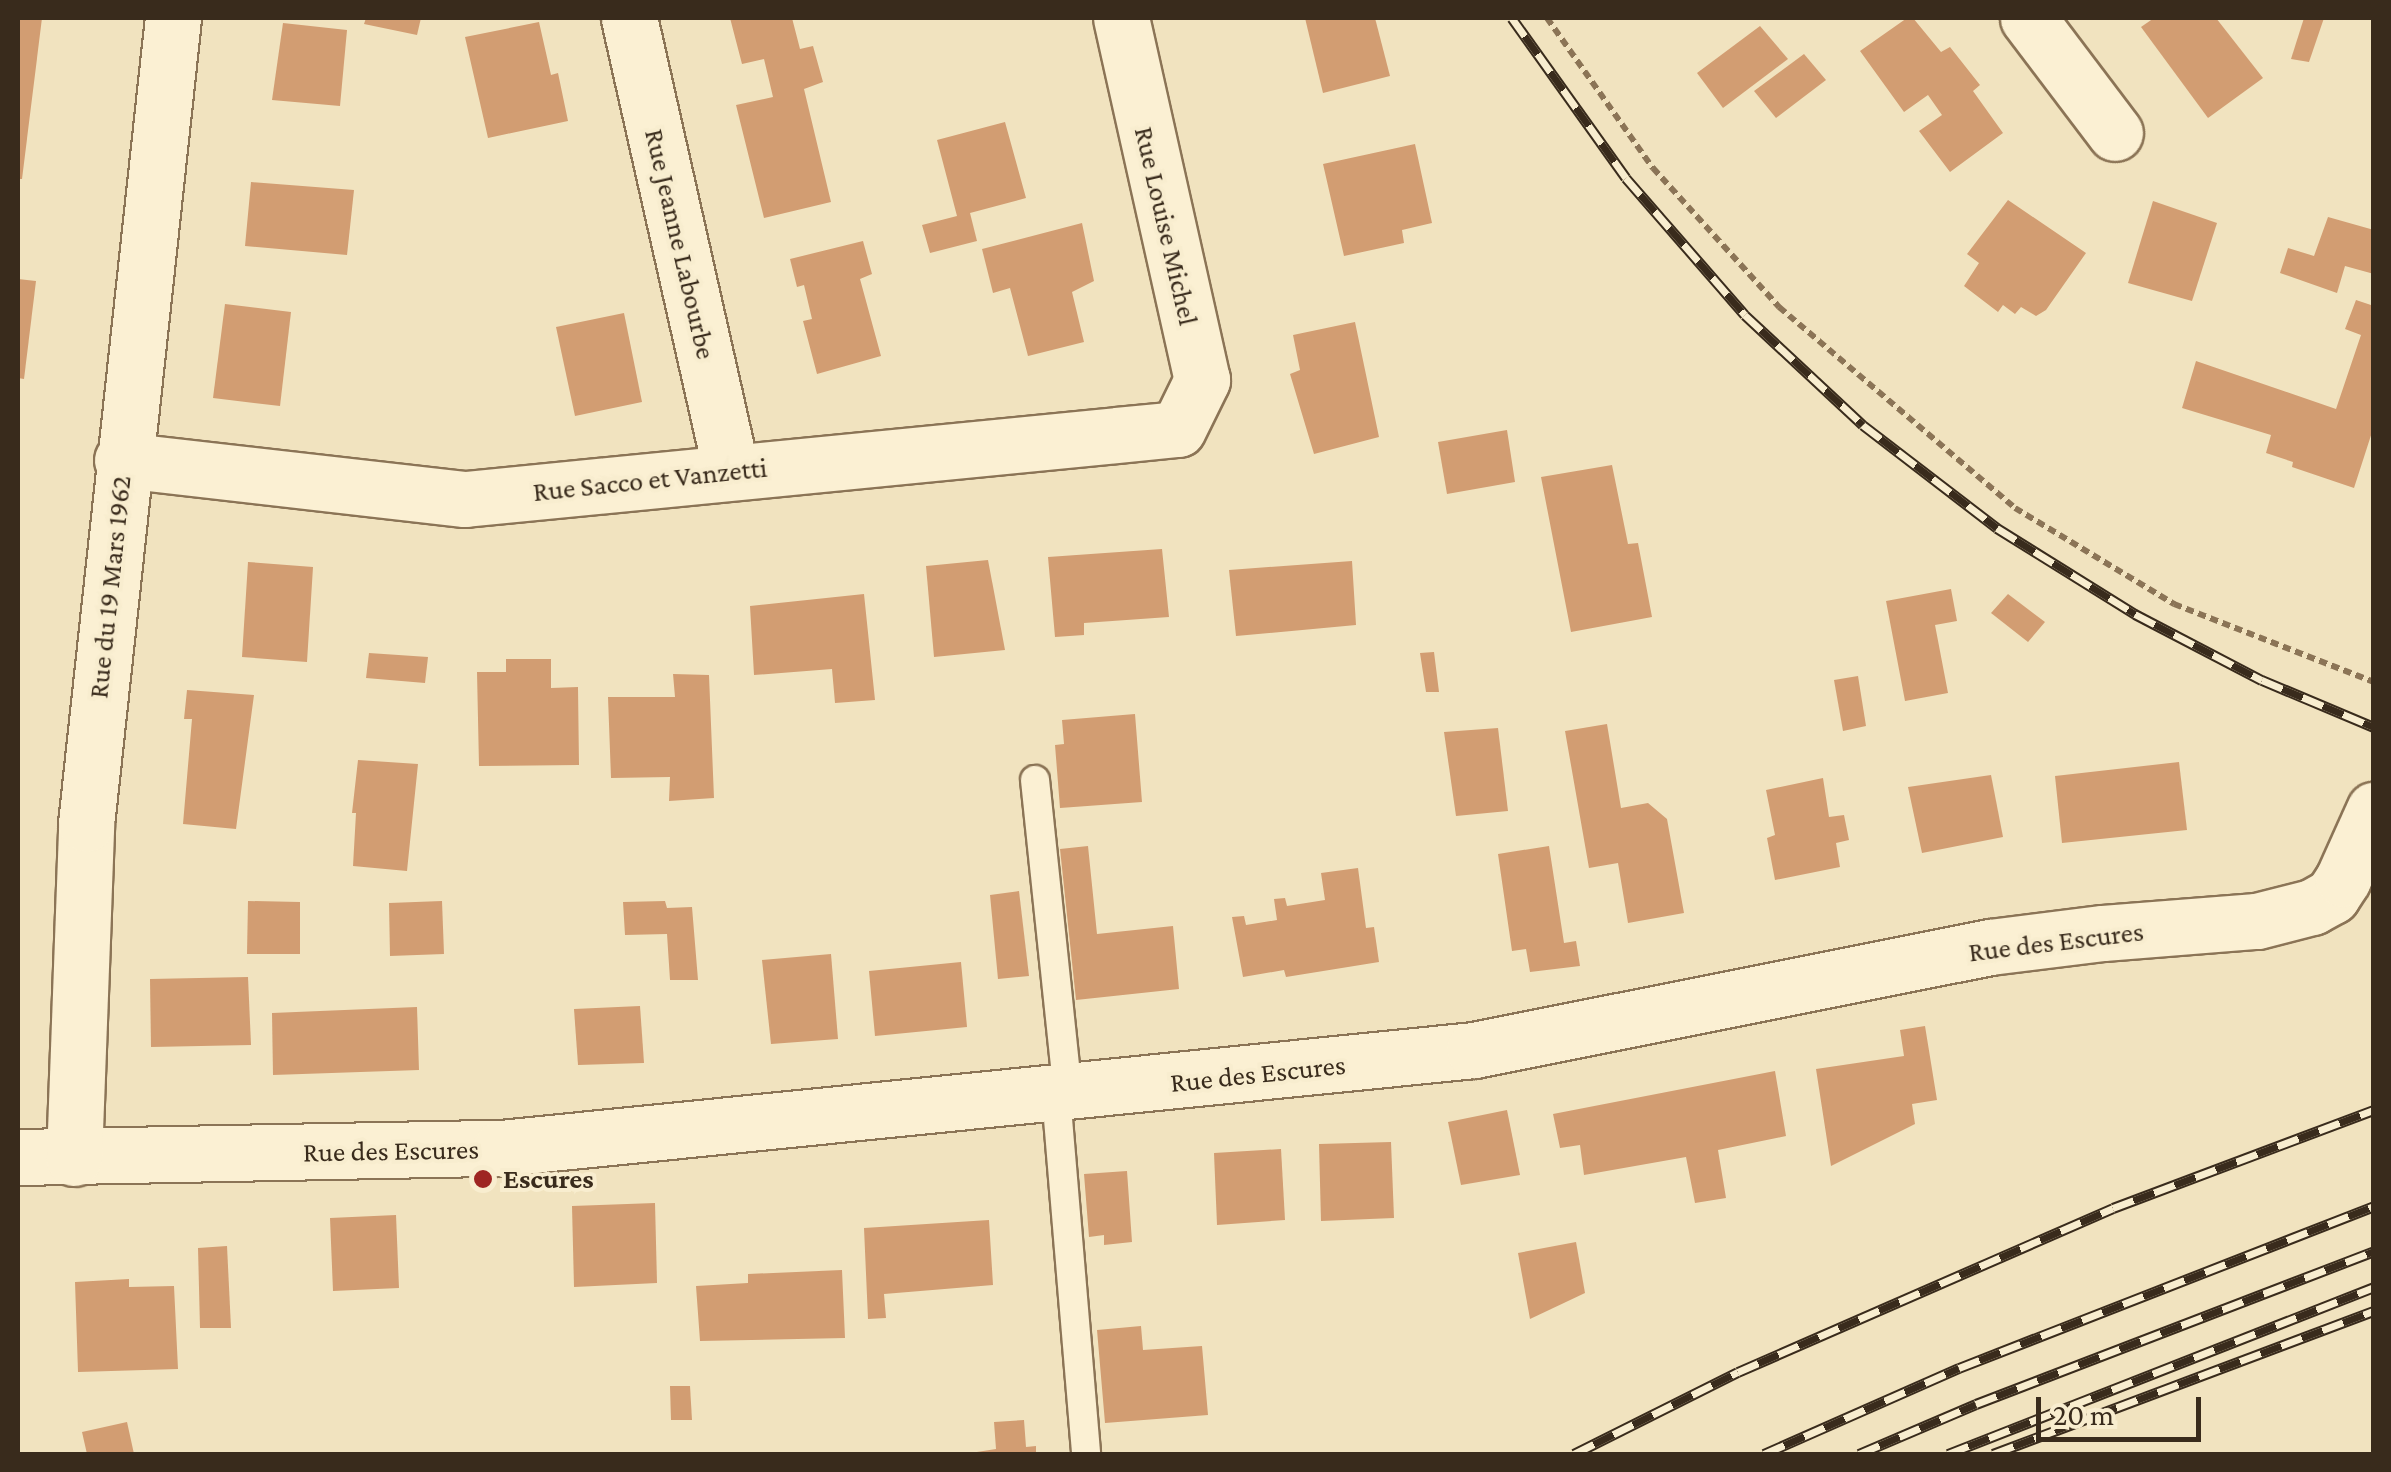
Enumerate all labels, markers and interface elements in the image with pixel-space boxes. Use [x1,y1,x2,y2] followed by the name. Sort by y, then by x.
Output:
[1127,123,1205,329] street label: Rue Louise Michel
[637,126,723,362] street label: Rue Jeanne Labourbe
[531,451,769,509] street label: Rue Sacco et Vanzetti
[82,474,138,700] street label: Rue du 19 Mars 1962
[1967,915,2145,969] street label: Rue des Escures
[1169,1048,1347,1100] street label: Rue des Escures
[303,1133,479,1169] street label: Rue des Escures
[503,1162,594,1196] place label: Escures
[472,1168,494,1190] marker: Escures
[2041,1377,2206,1439] scale bar
[2053,1398,2114,1431] text: 20 m

